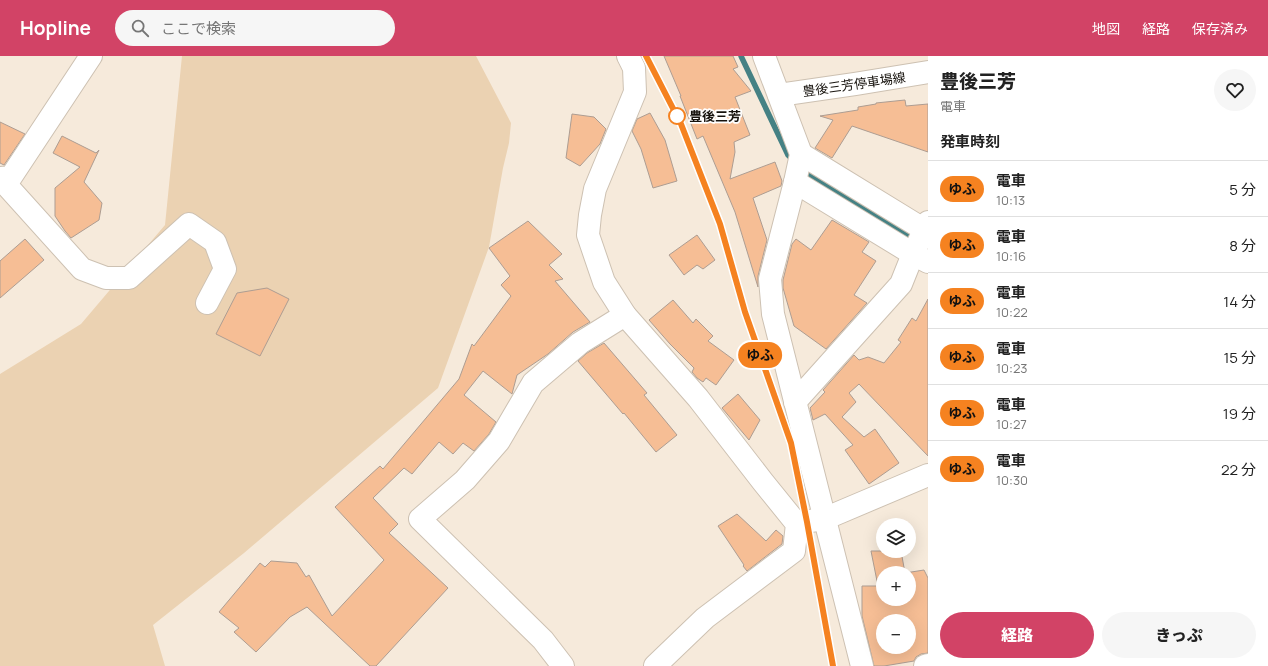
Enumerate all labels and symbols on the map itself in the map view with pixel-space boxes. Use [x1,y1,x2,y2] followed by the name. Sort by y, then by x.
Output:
[801,68,907,100] street label: 豊後三芳停車場線
[668,107,686,125] marker: 豊後三芳
[689,107,741,125] place label: 豊後三芳
[742,342,778,368] line badge: ゆふ

